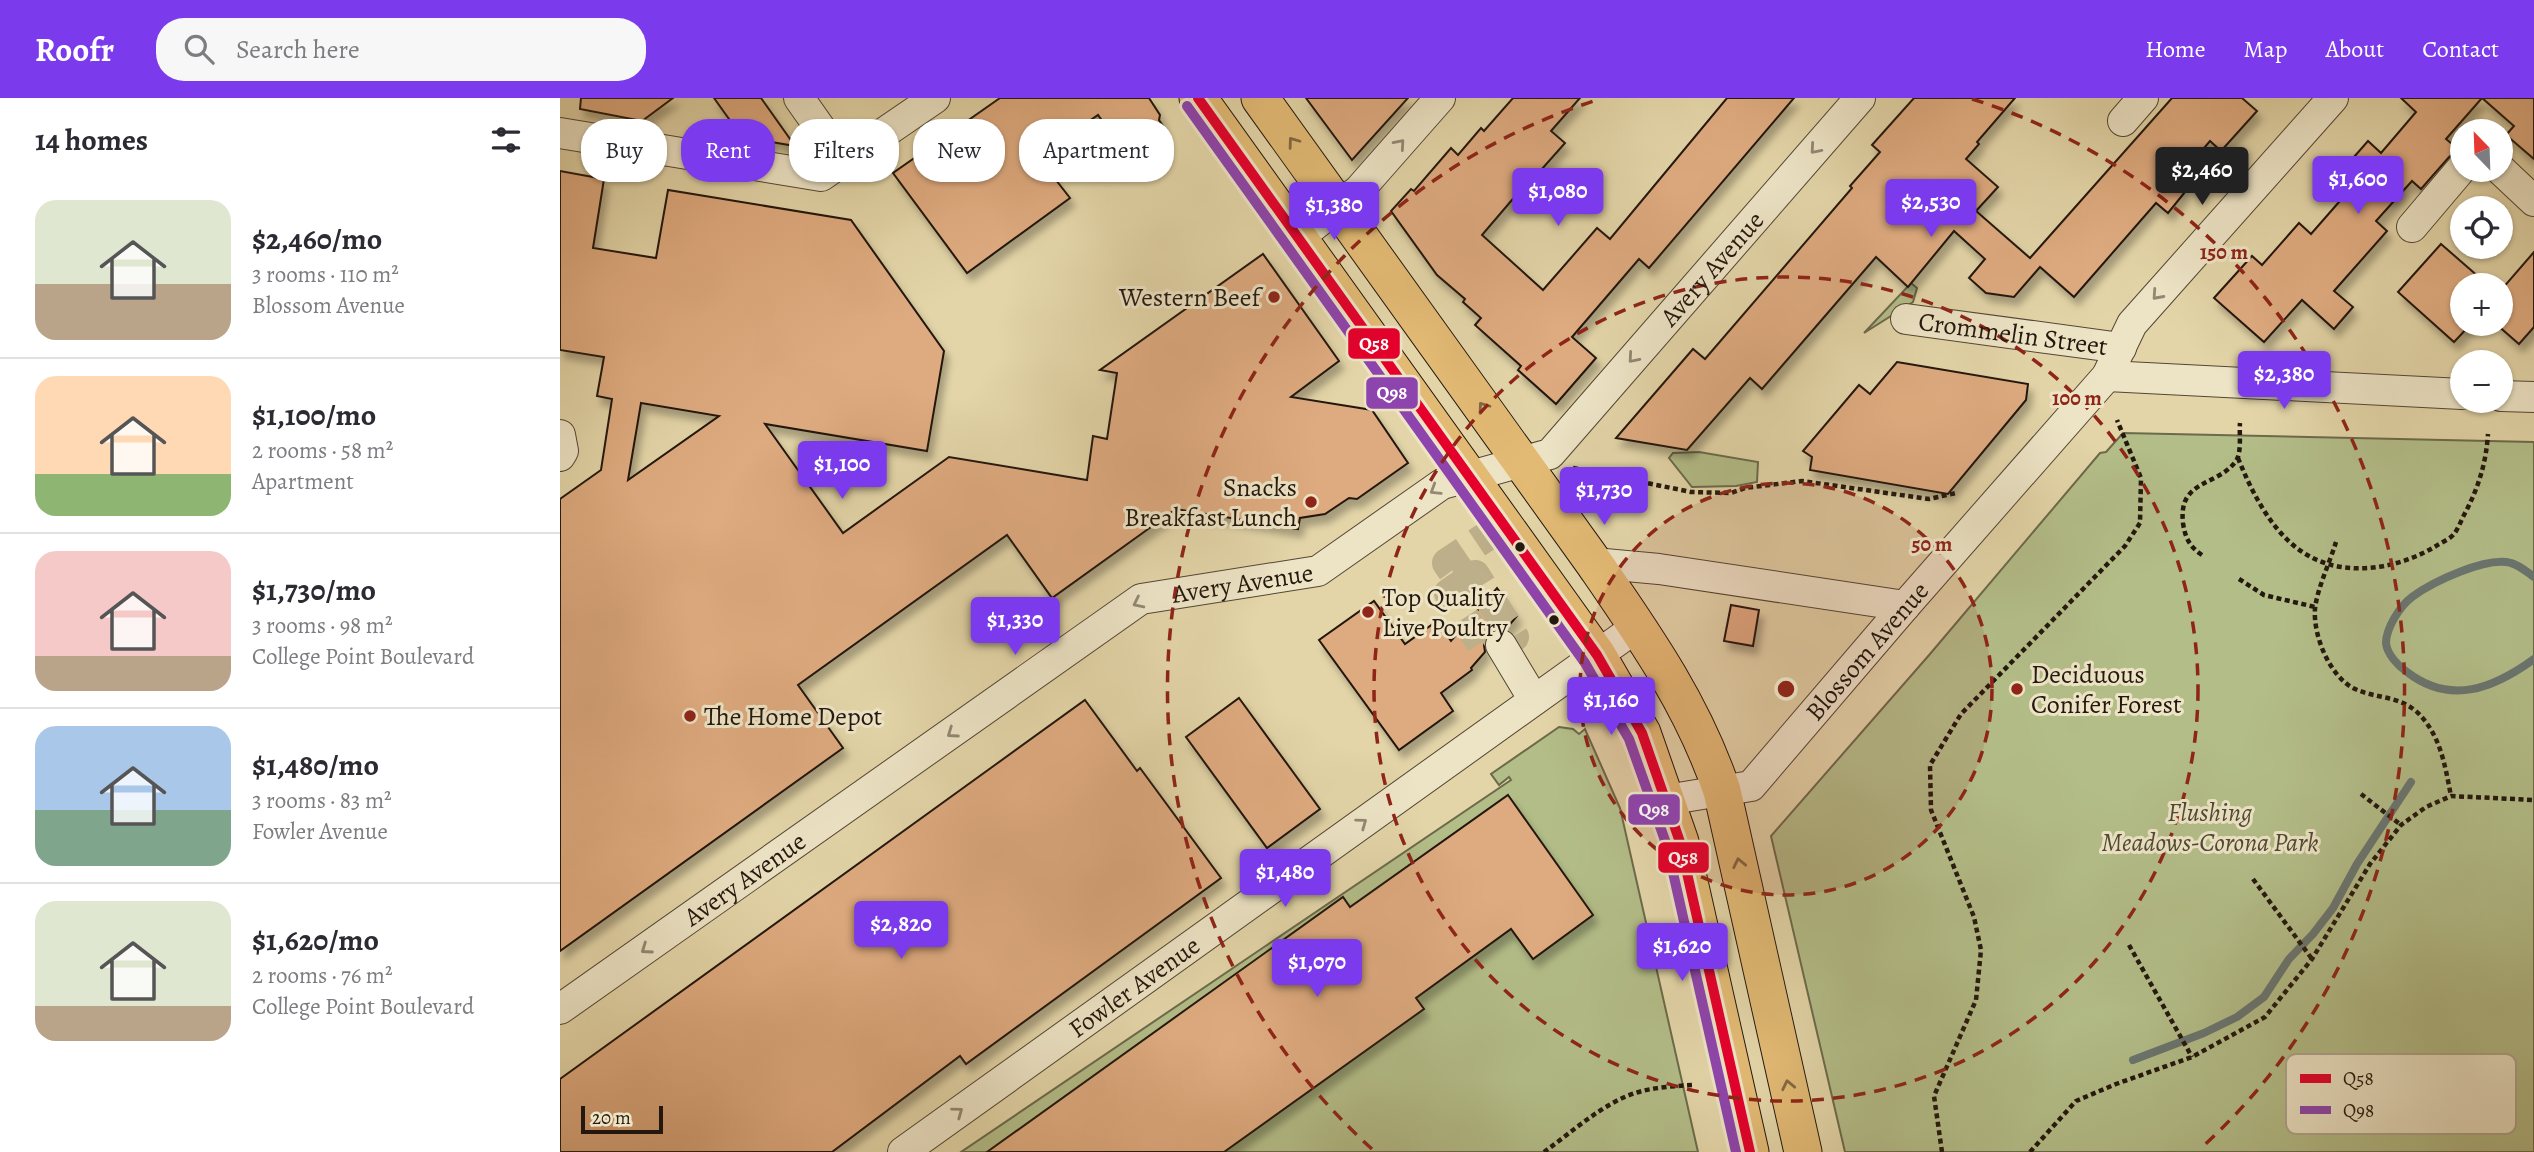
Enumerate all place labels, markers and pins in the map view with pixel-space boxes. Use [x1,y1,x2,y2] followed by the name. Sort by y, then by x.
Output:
[2145,148,2259,207] pin: $2,460
[2301,156,2415,216] pin: $1,600
[1501,169,1615,228] pin: $1,080
[1874,180,1988,239] pin: $2,530
[1277,183,1391,242] pin: $1,380
[1118,280,1263,315] place label: Western Beef
[1266,289,1282,305] marker: Western Beef
[2227,352,2341,411] pin: $2,380
[785,442,899,501] pin: $1,100
[1547,468,1661,527] pin: $1,730
[1124,470,1297,535] place label: Snacks Breakfast Lunch
[1303,494,1319,510] marker: Snacks Breakfast Lunch
[1513,540,1527,554] unlabelled marker
[1382,580,1508,645] place label: Top Quality Live Poultry
[958,598,1072,657] pin: $1,330
[1360,604,1376,620] marker: Top Quality Live Poultry
[1547,613,1561,627] unlabelled marker
[2031,657,2182,722] place label: Deciduous Conifer Forest
[1774,677,1798,701] centre of rings
[1554,678,1668,737] pin: $1,160
[2009,681,2025,697] marker: Deciduous Conifer Forest
[704,699,883,734] place label: The Home Depot
[682,708,698,724] marker: The Home Depot
[1228,850,1342,909] pin: $1,480
[844,902,958,961] pin: $2,820
[1625,924,1739,983] pin: $1,620
[1260,940,1374,999] pin: $1,070

